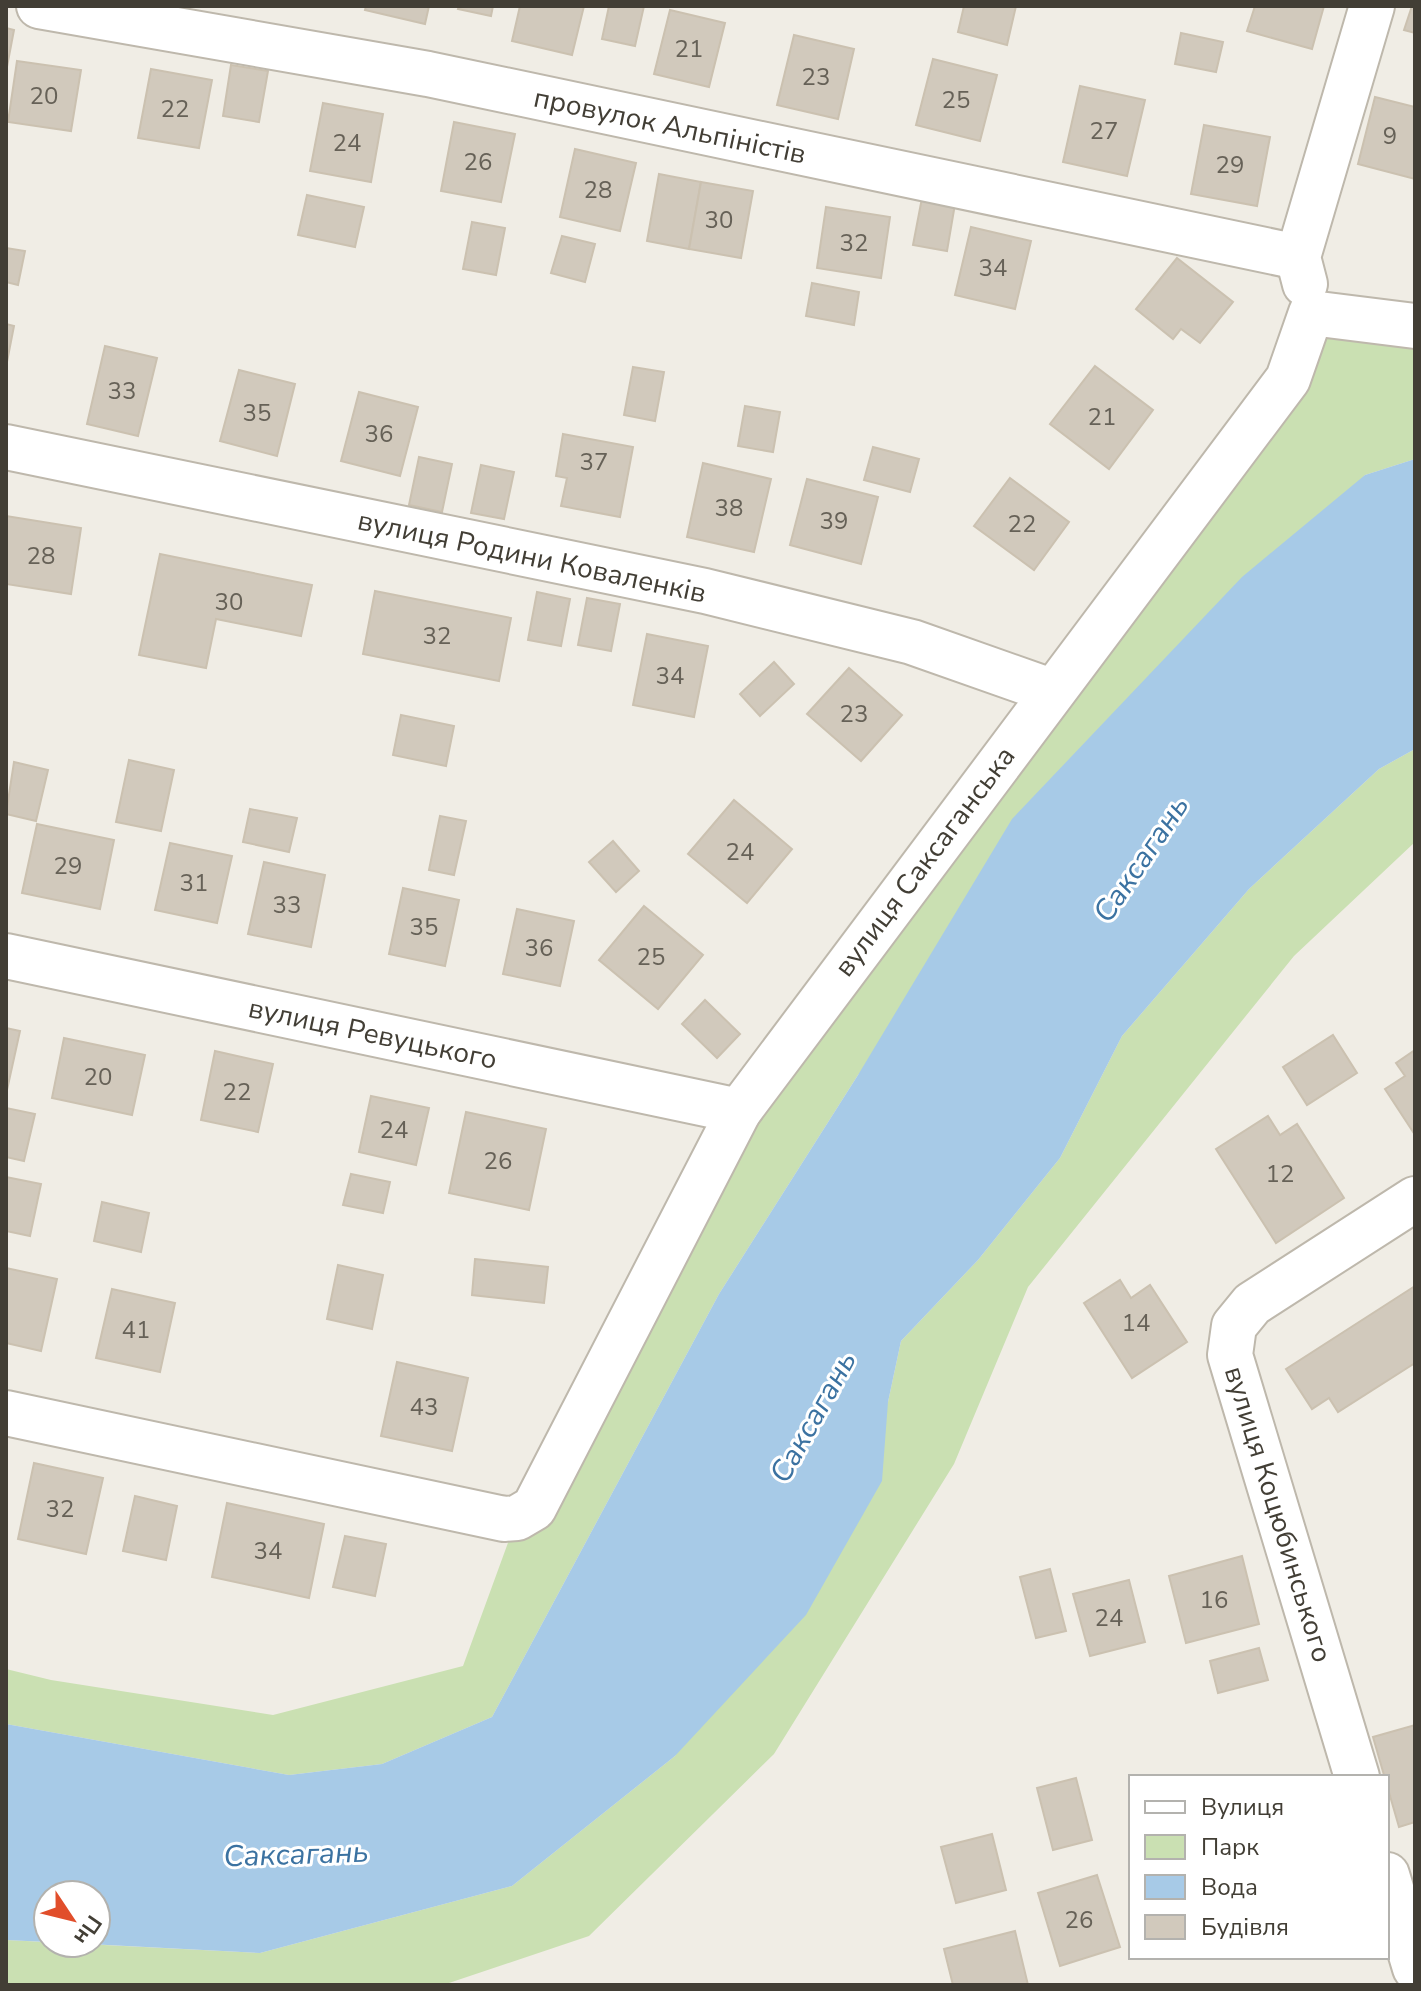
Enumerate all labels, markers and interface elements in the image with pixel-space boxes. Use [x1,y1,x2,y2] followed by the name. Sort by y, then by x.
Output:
[675,33,703,65] house number: 21
[802,61,830,93] house number: 23
[530,79,809,173] street label: провулок Альпіністів
[30,80,58,112] house number: 20
[942,84,970,116] house number: 25
[161,93,189,125] house number: 22
[1090,115,1118,147] house number: 27
[1383,120,1397,152] house number: 9
[333,127,361,159] house number: 24
[464,146,492,178] house number: 26
[1216,149,1244,181] house number: 29
[584,174,612,206] house number: 28
[705,204,733,236] house number: 30
[840,227,868,259] house number: 32
[979,252,1007,284] house number: 34
[108,375,136,407] house number: 33
[243,397,271,429] house number: 35
[1088,401,1116,433] house number: 21
[365,418,393,450] house number: 36
[580,446,608,478] house number: 37
[715,492,743,524] house number: 38
[354,501,709,612] street label: вулиця Родини Коваленків
[820,505,848,537] house number: 39
[1008,508,1036,540] house number: 22
[27,540,55,572] house number: 28
[215,586,243,618] house number: 30
[423,620,451,652] house number: 32
[656,660,684,692] house number: 34
[840,698,868,730] house number: 23
[826,739,1024,985] street label: вулиця Саксаганська
[1084,788,1199,931] water label: Саксагань
[726,836,754,868] house number: 24
[54,850,82,882] house number: 29
[180,867,208,899] house number: 31
[273,889,301,921] house number: 33
[410,911,438,943] house number: 35
[525,932,553,964] house number: 36
[637,941,665,973] house number: 25
[245,989,501,1079] street label: вулиця Ревуцького
[84,1061,112,1093] house number: 20
[223,1076,251,1108] house number: 22
[380,1114,408,1146] house number: 24
[484,1145,512,1177] house number: 26
[1266,1158,1294,1190] house number: 12
[1122,1307,1150,1339] house number: 14
[122,1314,150,1346] house number: 41
[760,1344,867,1491] water label: Саксагань
[1215,1361,1341,1667] street label: вулиця Коцюбинського
[410,1391,438,1423] house number: 43
[46,1493,74,1525] house number: 32
[254,1535,282,1567] house number: 34
[1200,1584,1228,1616] house number: 16
[1095,1602,1123,1634] house number: 24
[1129,1775,1389,1959] legend
[1201,1791,1284,1823] text: Вулиця
[223,1831,369,1878] water label: Саксагань
[1201,1831,1259,1863] text: Парк
[1201,1871,1258,1903] text: Вода
[32,1879,112,1959] north arrow
[1065,1904,1093,1936] house number: 26
[67,1909,109,1951] text: Пн
[1201,1911,1289,1943] text: Будівля

